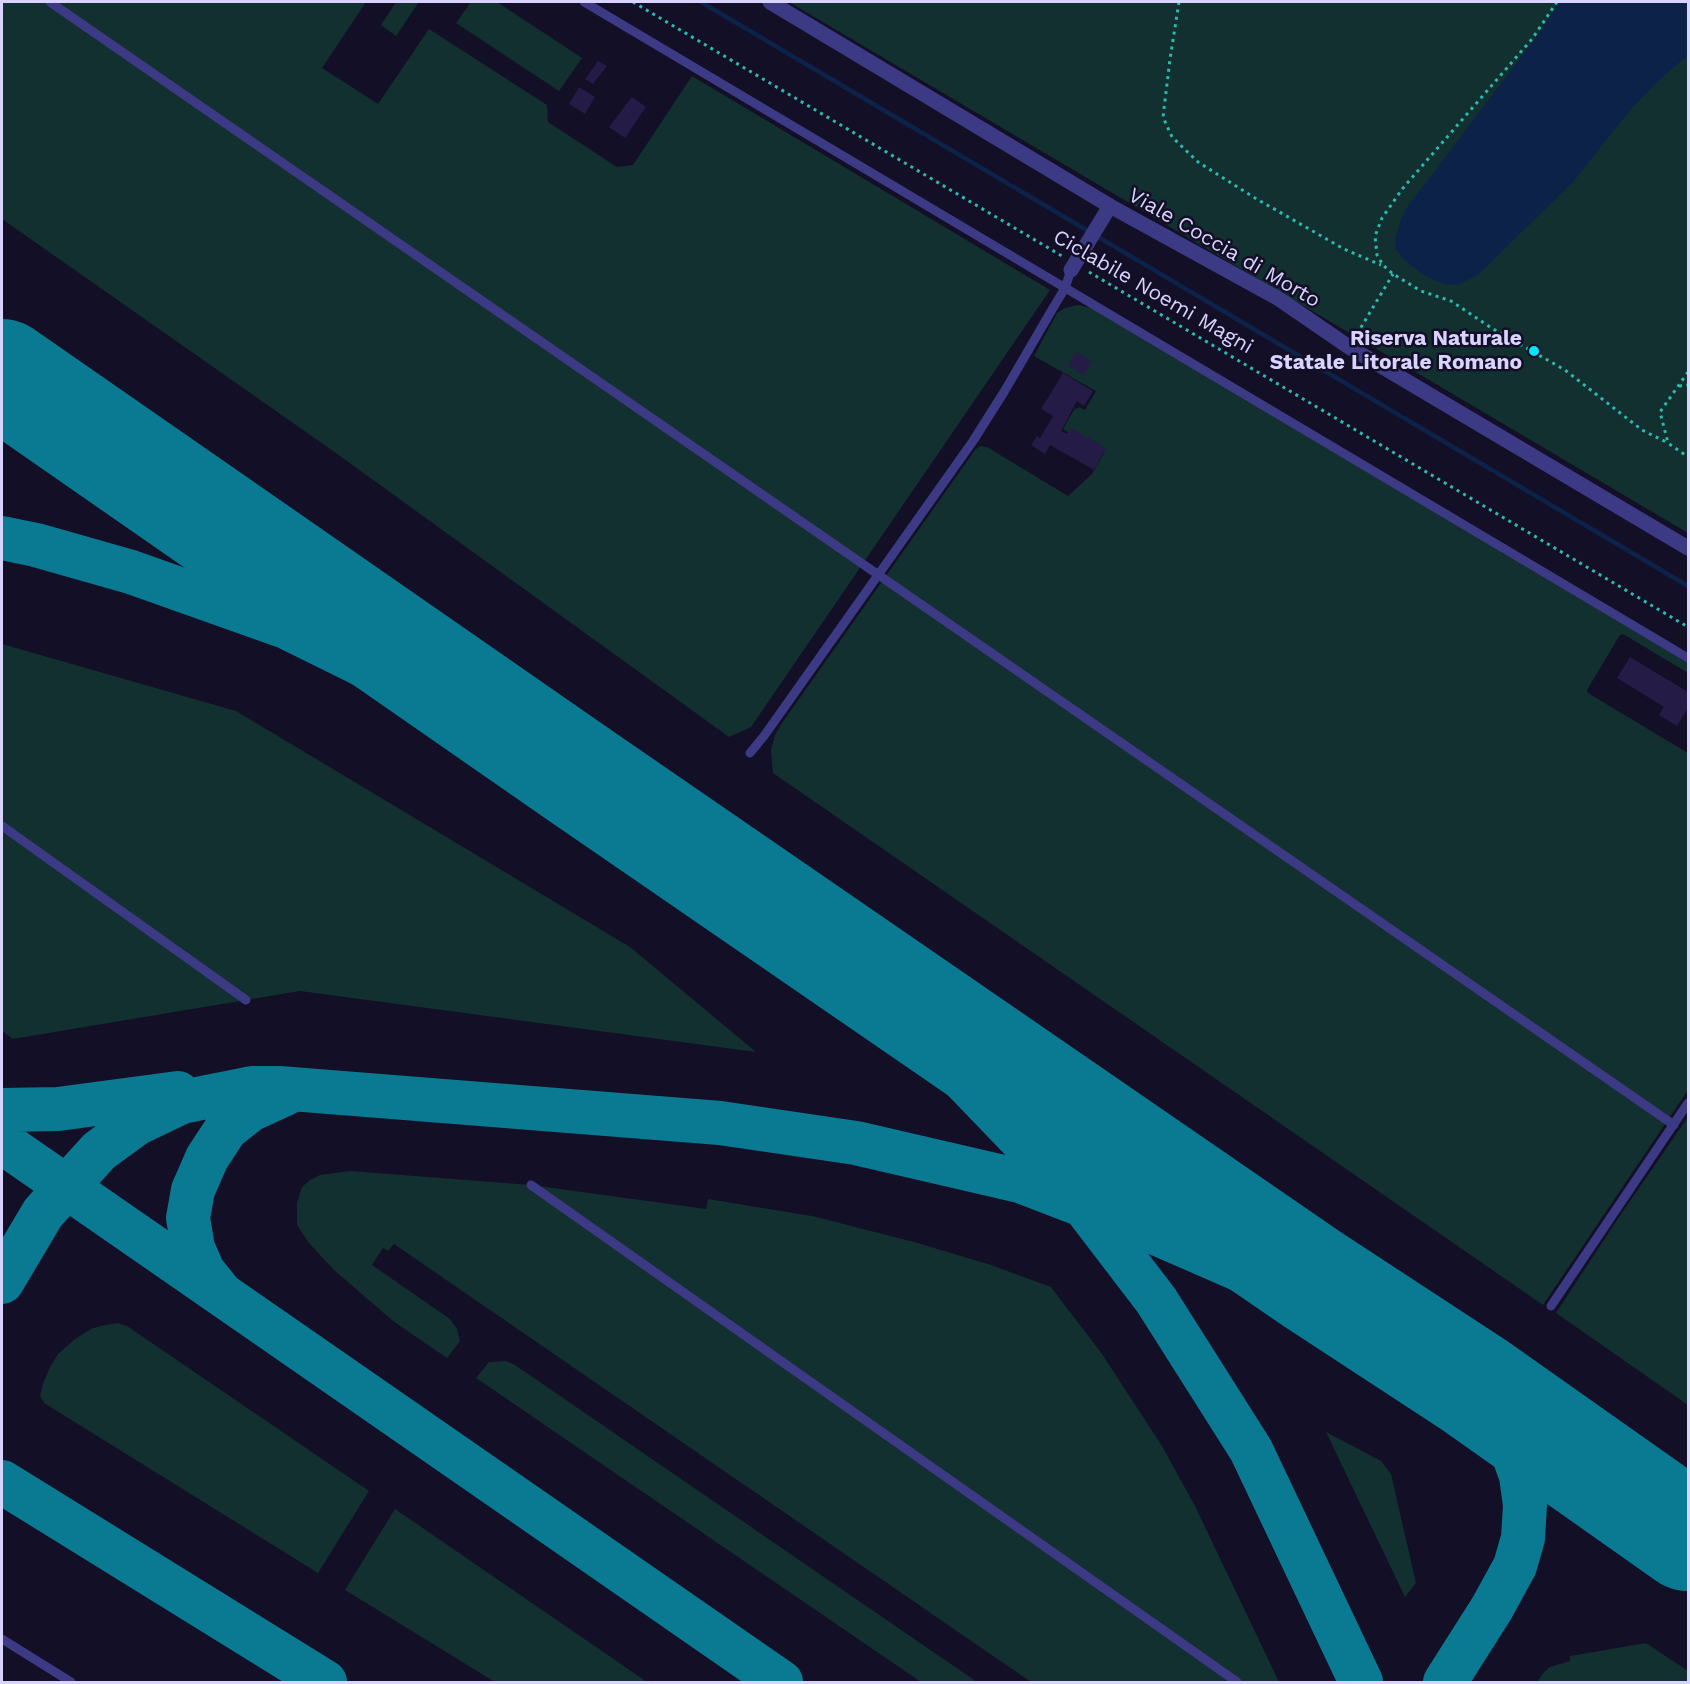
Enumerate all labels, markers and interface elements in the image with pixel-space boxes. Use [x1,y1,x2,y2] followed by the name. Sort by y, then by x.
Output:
[1123,183,1325,313] street label: Viale Coccia di Morto
[1049,224,1257,360] street label: Ciclabile Noemi Magni
[1270,326,1522,376] place label: Riserva Naturale Statale Litorale Romano
[1527,344,1541,358] marker: Riserva Naturale Statale Litorale Romano

